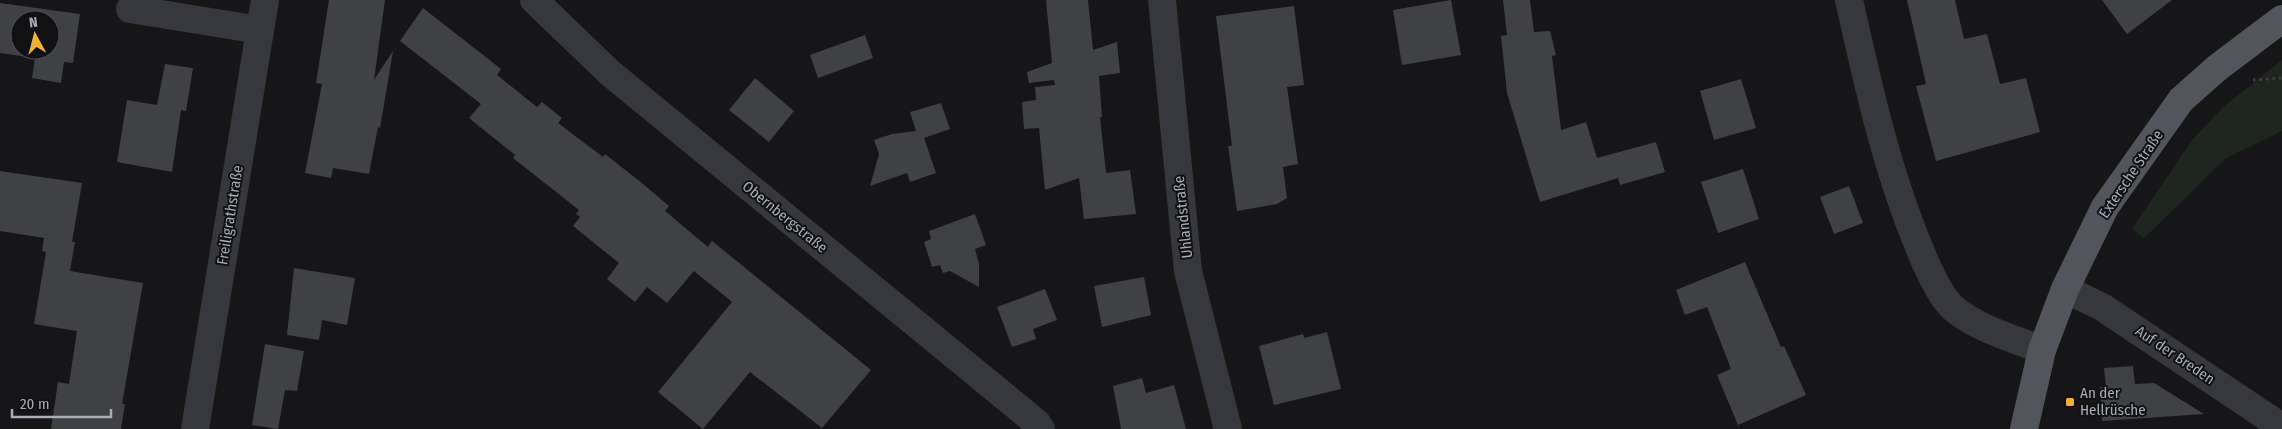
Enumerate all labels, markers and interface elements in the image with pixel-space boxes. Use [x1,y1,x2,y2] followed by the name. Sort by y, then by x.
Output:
[10,10,60,60] north arrow
[28,14,39,32] text: N
[2095,127,2167,221] street label: Extersche Straße
[213,164,247,266] street label: Freiligrathstraße
[1170,175,1196,259] street label: Uhlandstraße
[739,177,831,257] street label: Obernbergstraße
[2132,322,2218,388] street label: Auf der Breden
[2080,384,2146,419] place label: An der Hellrüsche
[12,386,111,418] scale bar
[20,395,50,413] text: 20 m
[2064,396,2076,408] marker: An der Hellrüsche

